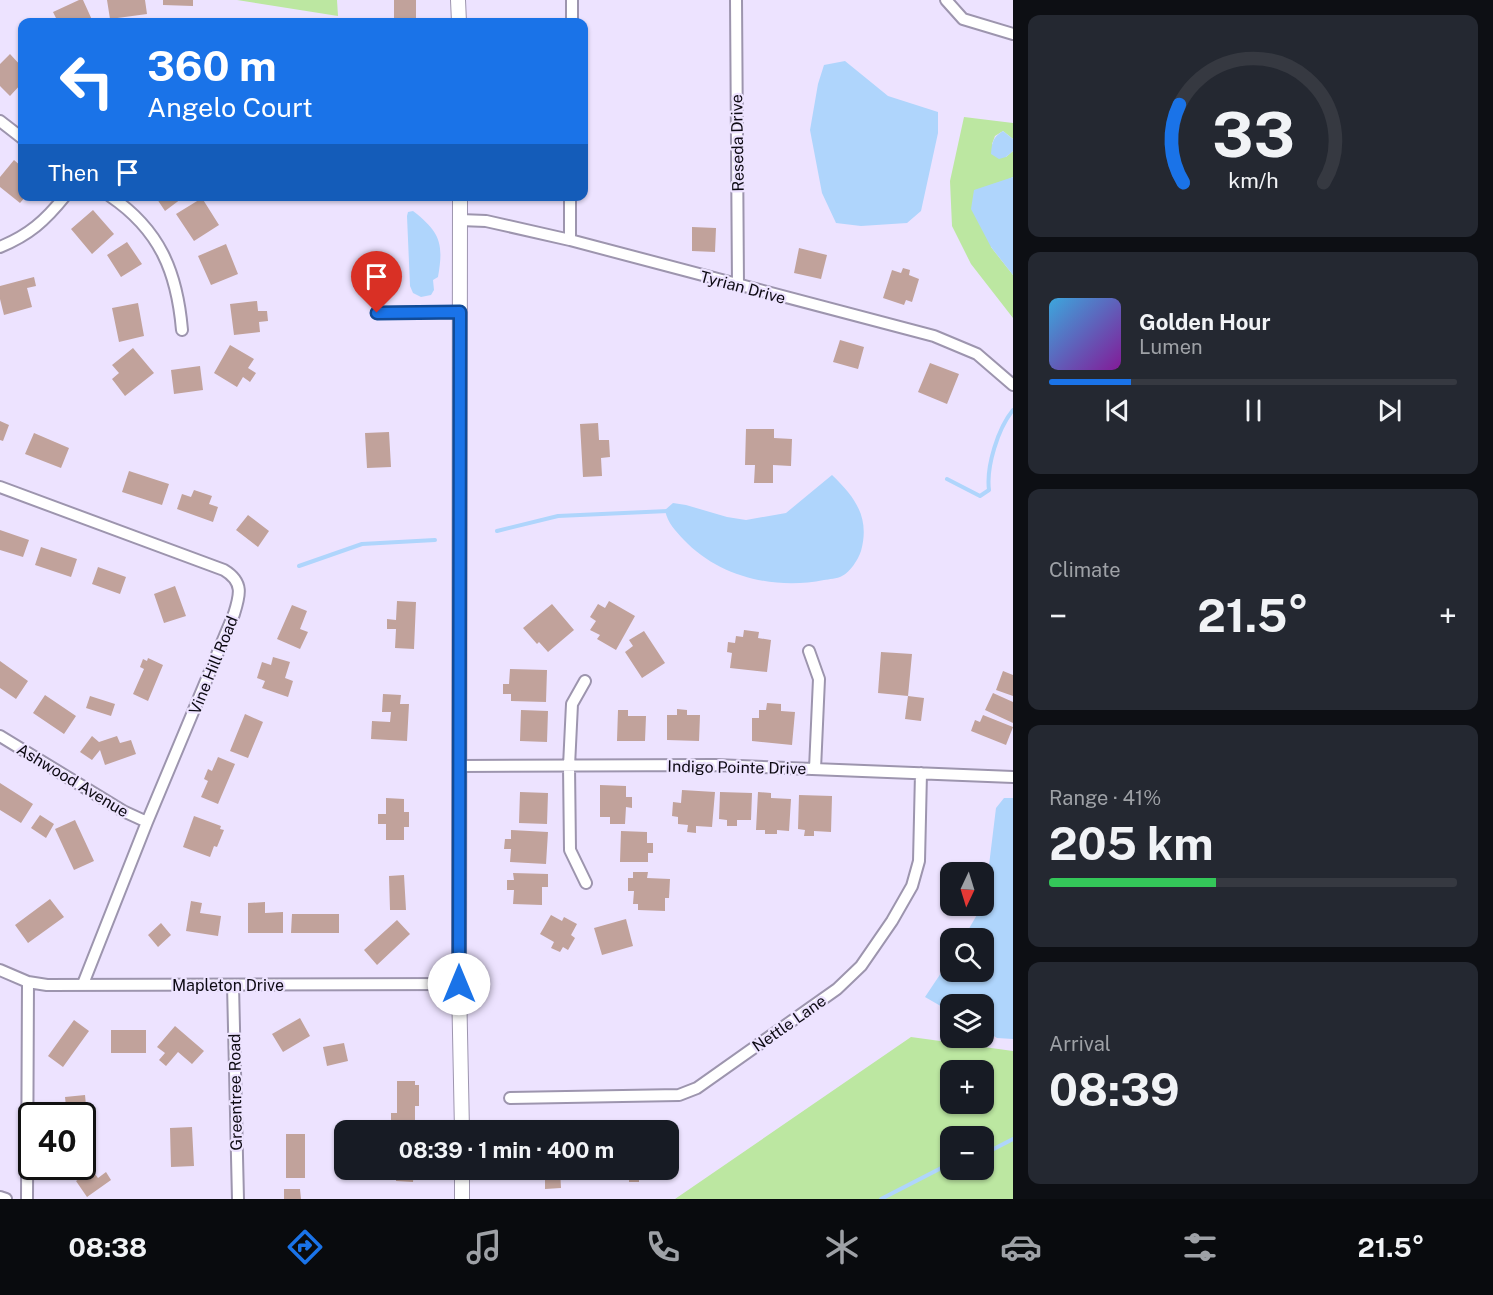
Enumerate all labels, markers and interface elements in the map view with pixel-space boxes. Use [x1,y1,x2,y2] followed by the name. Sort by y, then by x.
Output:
[147,41,277,90] text: 360 m
[48,42,126,120] icon: left
[147,91,313,123] text: Angelo Court
[727,94,748,192] street label: Reseda Drive
[1212,98,1294,171] text: 33
[111,156,144,189] icon: arrive
[48,160,99,186] text: Then
[1228,168,1278,193] text: km/h
[351,251,402,313] pin
[360,260,393,293] icon: arrive
[698,267,788,308] street label: Tyrian Drive
[1139,309,1270,335] text: Golden Hour
[1139,335,1203,359] text: Lumen
[1101,394,1134,427] icon: previous
[1237,394,1270,427] icon: pause
[1373,394,1406,427] icon: next
[1049,558,1121,582] text: Climate
[1197,589,1309,642] text: 21.5°
[1049,597,1067,635] text: −
[1439,597,1457,635] text: +
[185,613,242,717] street label: Vine Hill Road
[13,740,132,821] street label: Ashwood Avenue
[667,757,807,778] street label: Indigo Pointe Drive
[1049,786,1161,810] text: Range · 41%
[1049,817,1213,870] text: 205 km
[940,862,994,916] north arrow
[940,862,994,1180] map controls
[940,928,994,982] button: search
[427,952,491,1016] position arrow
[172,976,284,995] street label: Mapleton Drive
[749,991,830,1056] street label: Nettle Lane
[940,994,994,1048] button: layers
[1049,1032,1111,1056] text: Arrival
[225,1033,246,1151] street label: Greentree Road
[940,1060,994,1114] button: +
[1049,1063,1180,1116] text: 08:39
[18,1102,96,1180] speed limit sign: 40
[940,1126,994,1180] button: −
[399,1137,614,1163] text: 08:39 · 1 min · 400 m
[284,1226,326,1268] icon: directions
[463,1226,505,1268] icon: music
[642,1226,684,1268] icon: phone
[821,1226,863,1268] icon: climate
[1000,1226,1042,1268] icon: car
[1179,1226,1221,1268] icon: filters
[68,1231,147,1263] text: 08:38
[1358,1231,1425,1263] text: 21.5°

